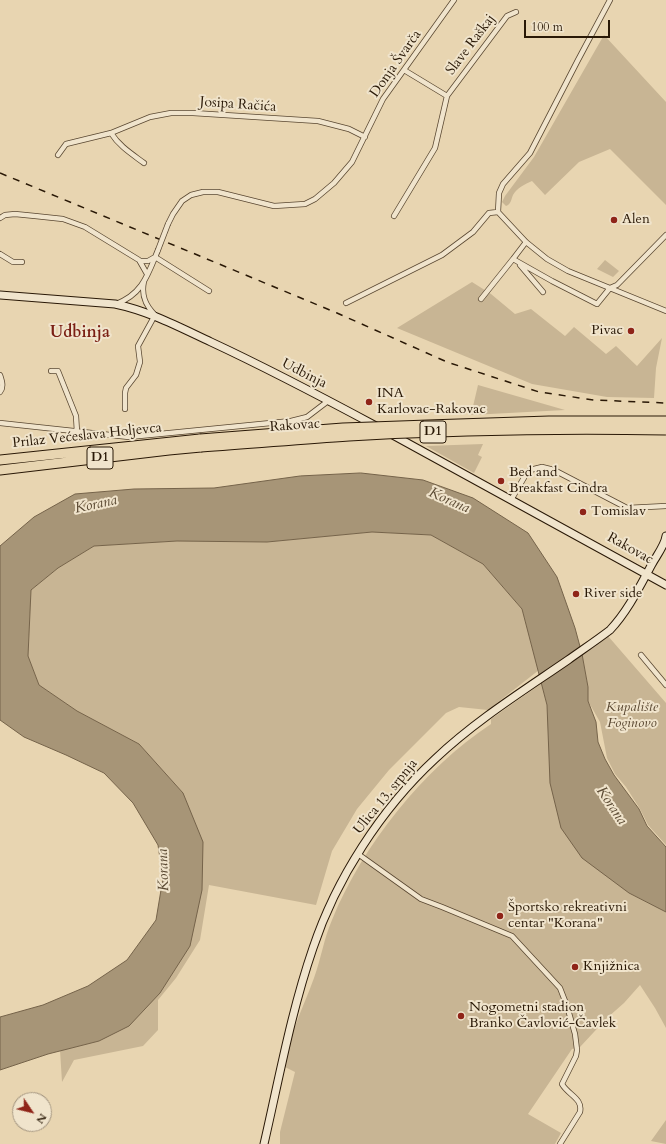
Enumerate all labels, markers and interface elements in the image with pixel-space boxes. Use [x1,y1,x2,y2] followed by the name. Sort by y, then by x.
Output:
[443,11,499,79] street label: Slave Raškaj
[526,12,612,38] scale bar
[531,19,563,35] text: 100 m
[367,27,425,101] street label: Donja Švarča
[199,94,277,116] street label: Josipa Račića
[622,212,650,228] place label: Alen
[609,215,619,225] marker: Alen
[50,323,110,343] district label: Udbinja
[591,323,623,339] place label: Pivac
[626,326,636,336] marker: Pivac
[279,356,329,392] street label: Udbinja
[377,386,486,418] place label: INA Karlovac-Rakovac
[364,397,374,407] marker: INA Karlovac-Rakovac
[269,416,321,436] street label: Rakovac
[11,420,163,452] street label: Prilaz Većeslava Holjevca
[420,421,446,443] road number: D1
[87,447,113,469] road number: D1
[509,465,608,498] place label: Bed and Breakfast Cindra
[496,476,506,486] marker: Bed and Breakfast Cindra
[426,484,472,518] water label: Korana
[73,492,119,518] water label: Korana
[591,504,646,520] place label: Tomislav
[578,507,588,517] marker: Tomislav
[604,529,656,569] street label: Rakovac
[584,586,642,602] place label: River side
[571,589,581,599] marker: River side
[606,700,658,732] park label: Kupalište Foginovo
[351,756,421,838] street label: Ulica 13. srpnja
[592,783,630,829] water label: Korana
[154,848,174,892] water label: Korana
[508,900,627,932] place label: Športsko rekreativni centar "Korana"
[495,911,505,921] marker: Športsko rekreativni centar "Korana"
[583,959,640,975] place label: Knjižnica
[570,962,580,972] marker: Knjižnica
[469,1000,616,1032] place label: Nogometni stadion Branko Čavlović-Čavlek
[456,1011,466,1021] marker: Nogometni stadion Branko Čavlović-Čavlek
[12,1092,52,1132] north arrow
[33,1110,50,1127] text: N

